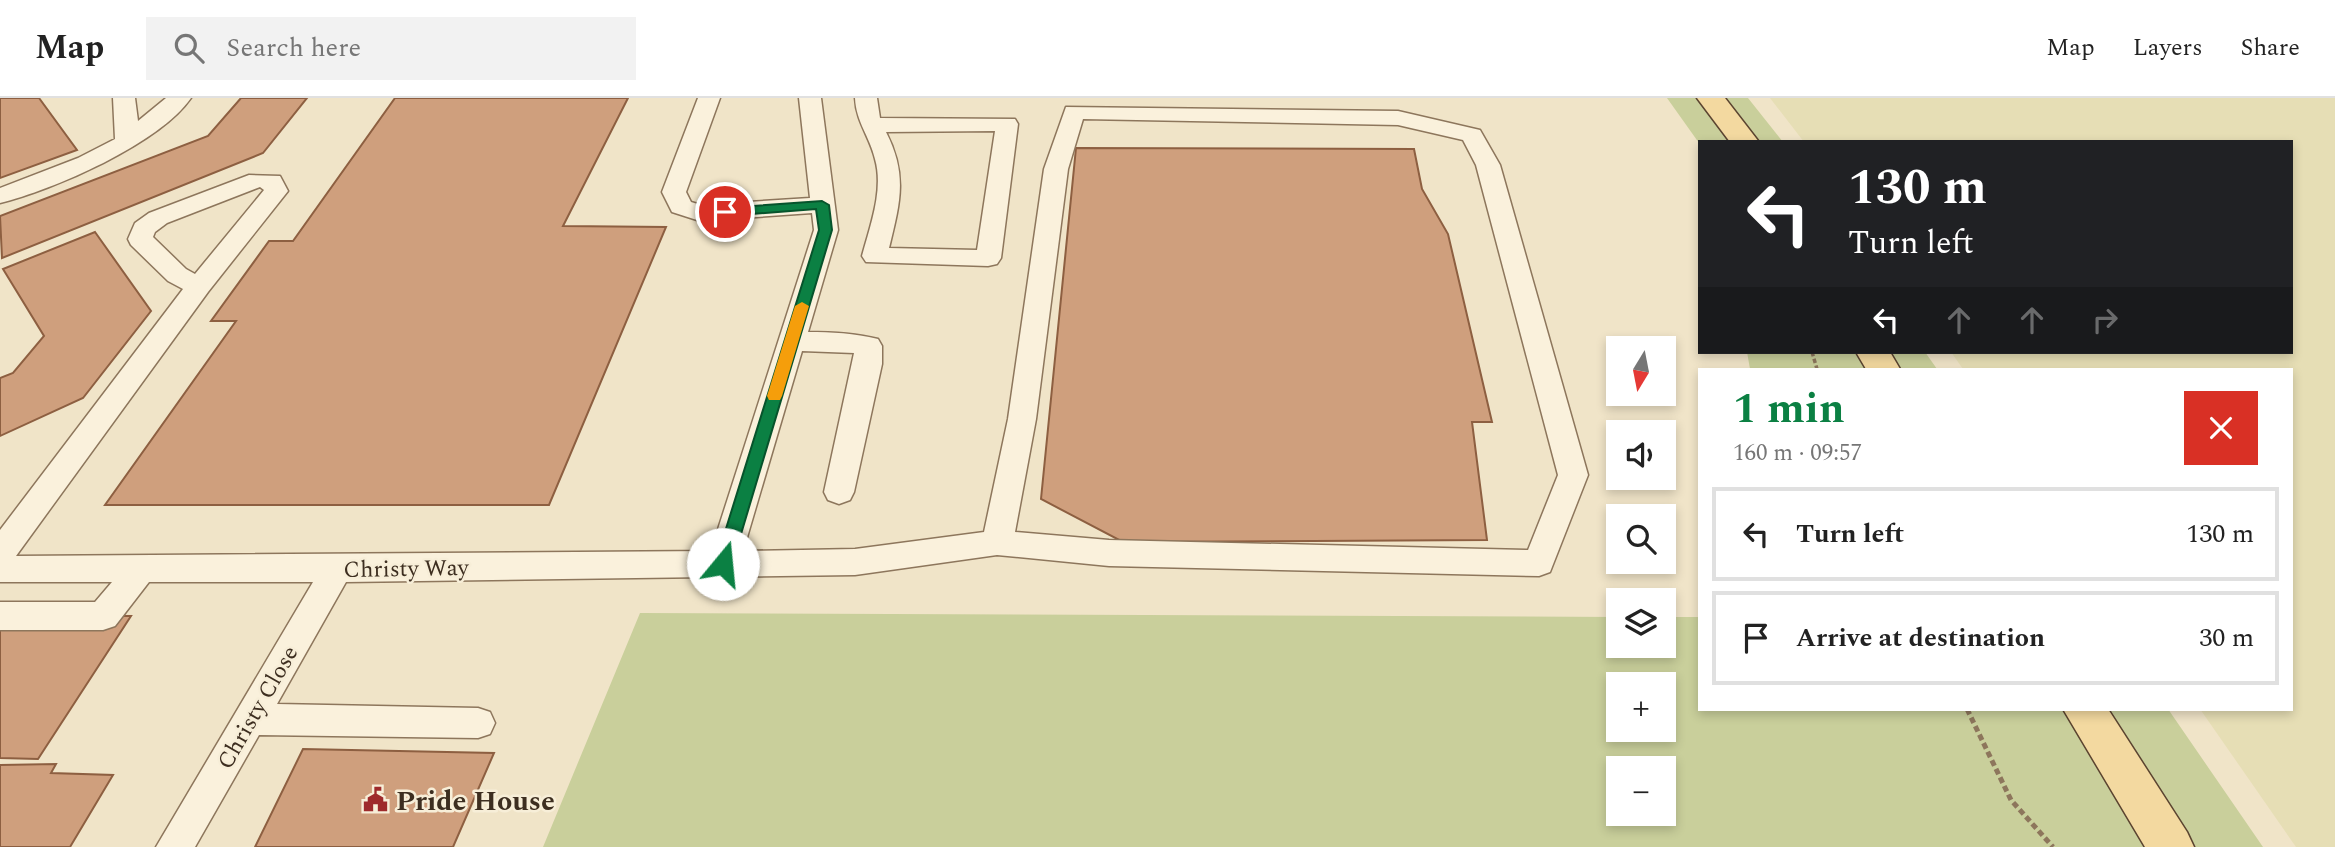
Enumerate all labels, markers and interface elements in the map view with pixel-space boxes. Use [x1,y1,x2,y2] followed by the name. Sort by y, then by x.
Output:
[146,17,636,80] search box
[35,23,104,73] text: Map
[226,28,361,68] text: Search here
[170,29,208,67] icon: search
[2046,30,2095,66] text: Map
[2133,30,2203,66] text: Layers
[2241,30,2300,66] text: Share
[1848,151,1987,226] text: 130 m
[1733,168,1824,259] icon: left
[695,182,755,242] pin
[706,193,744,231] icon: arrive
[1848,219,1974,268] text: Turn left
[1867,301,1905,339] icon: left
[1940,301,1978,339] icon: ahead
[2013,301,2051,339] icon: ahead
[2086,301,2124,339] icon: right
[1606,336,1676,406] north arrow
[1606,336,1676,826] map controls
[1733,378,1845,441] text: 1 min
[2184,391,2258,465] button: close
[1606,420,1676,490] button: sound
[1733,436,1862,471] text: 160 m · 09:57
[1606,504,1676,574] button: search
[1796,514,1904,554] text: Turn left
[2186,514,2254,554] text: 130 m
[1737,515,1775,553] icon: left
[686,527,760,601] position arrow
[343,551,470,588] street label: Christy Way
[1606,588,1676,658] button: layers
[1796,618,2045,658] text: Arrive at destination
[2199,618,2254,658] text: 30 m
[1737,619,1775,657] icon: arrive
[209,639,308,776] street label: Christy Close
[1606,672,1676,742] button: +
[1606,756,1676,826] button: −
[396,780,555,823] place label: Pride House
[362,786,390,814] public building icon: Pride House

